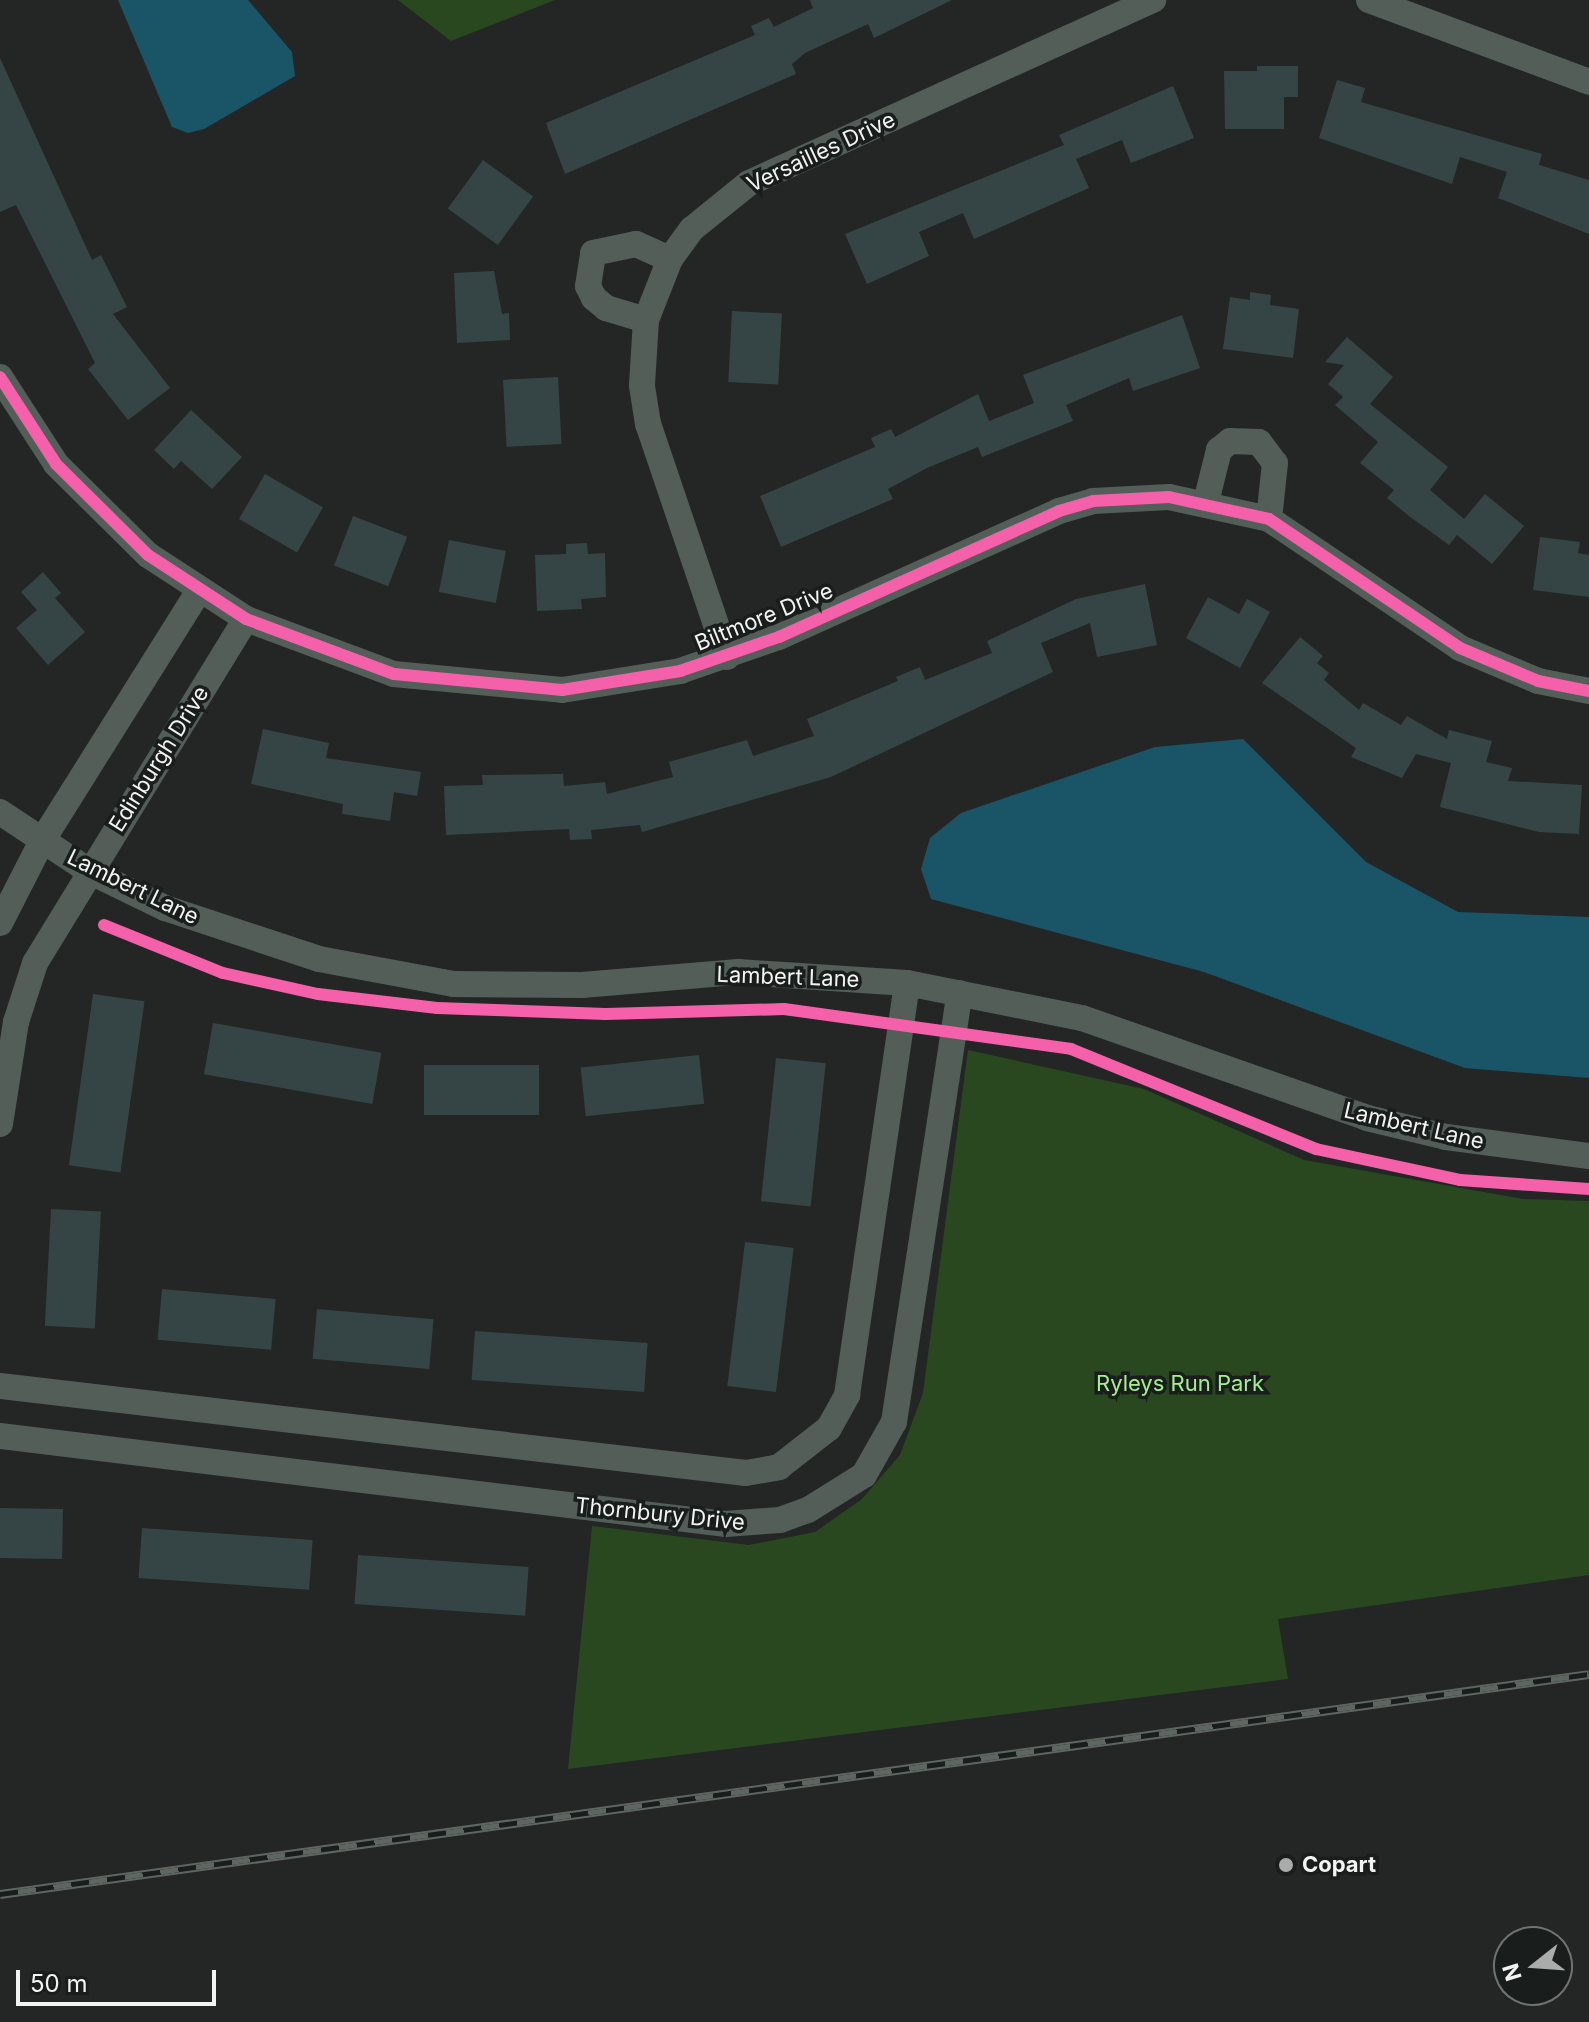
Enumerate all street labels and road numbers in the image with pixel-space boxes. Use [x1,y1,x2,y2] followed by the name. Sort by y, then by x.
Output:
[743,106,899,198] street label: Versailles Drive
[691,577,837,657] street label: Biltmore Drive
[104,681,214,837] street label: Edinburgh Drive
[63,844,203,930] street label: Lambert Lane
[716,961,860,993] street label: Lambert Lane
[1341,1097,1487,1155] street label: Lambert Lane
[574,1492,746,1536] street label: Thornbury Drive

